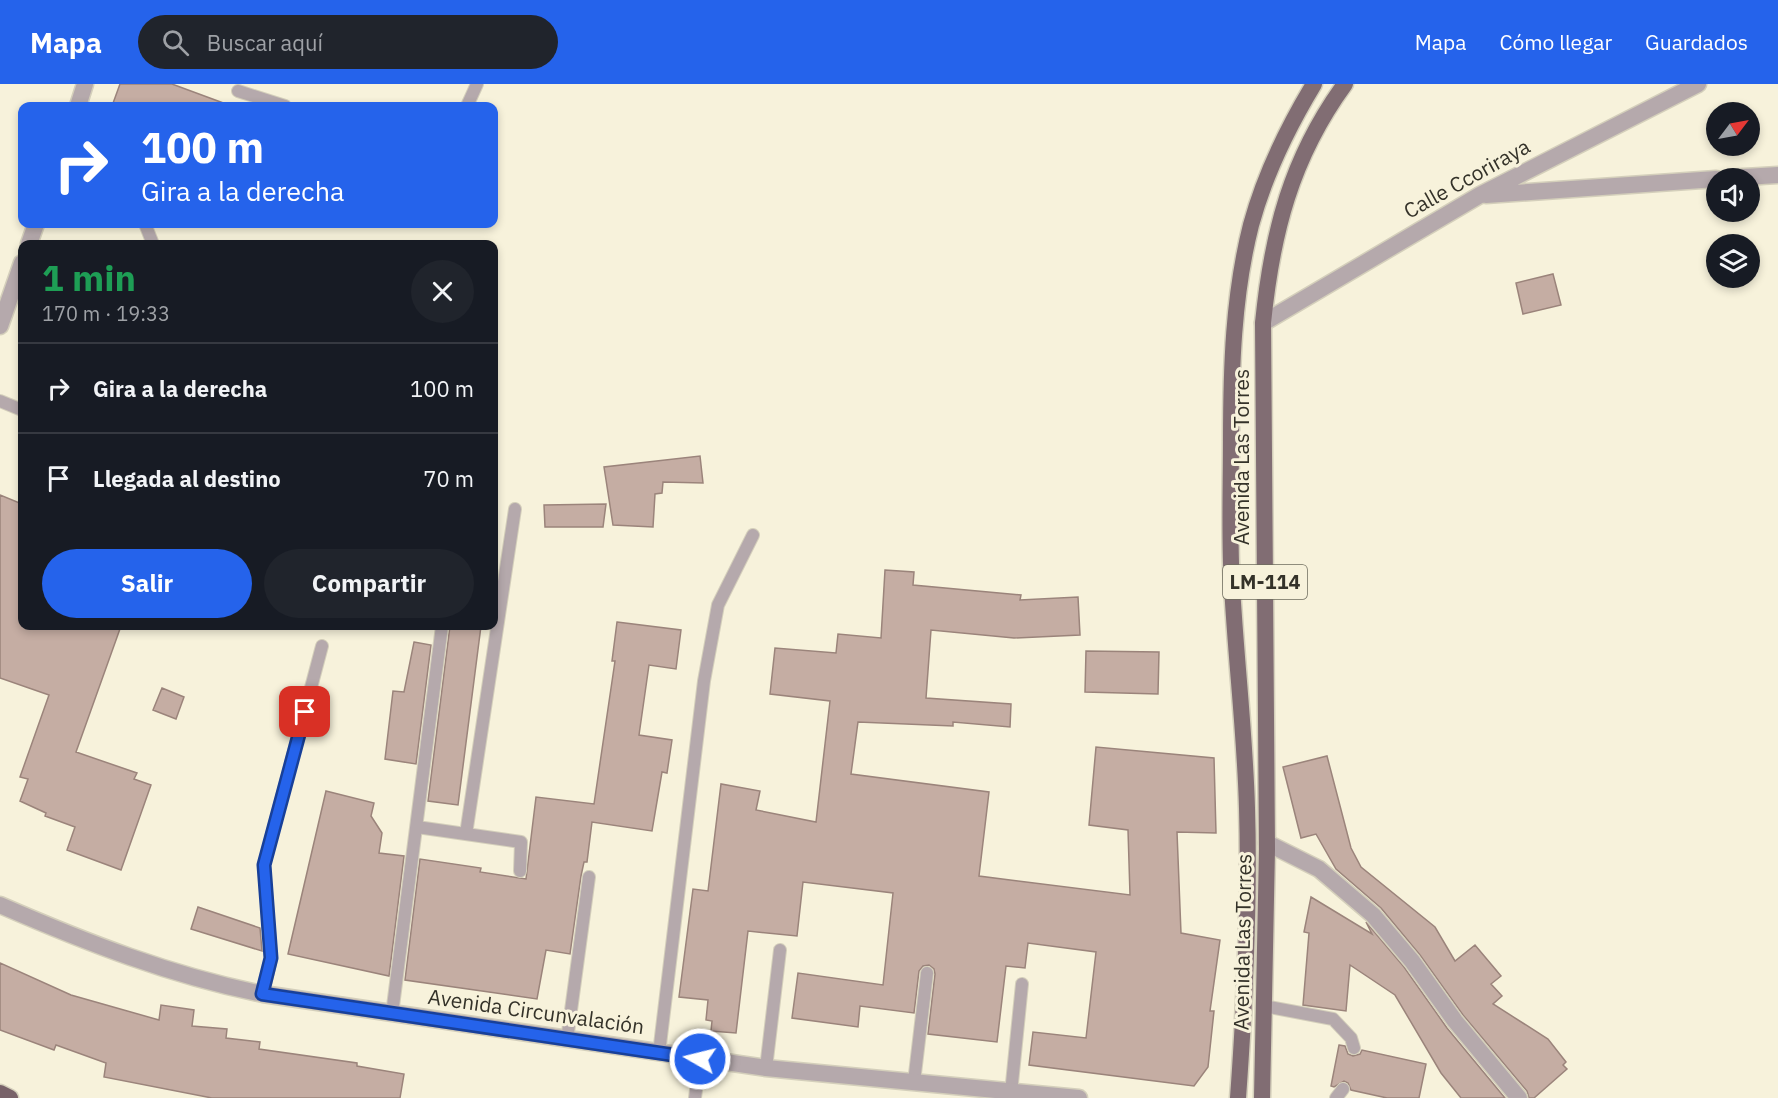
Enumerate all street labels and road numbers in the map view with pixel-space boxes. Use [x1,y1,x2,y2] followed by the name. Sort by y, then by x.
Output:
[1398,132,1535,224] street label: Calle Ccoriraya
[1227,369,1255,545] street label: Avenida Las Torres
[1223,565,1307,599] road number: LM-114
[1226,853,1258,1031] street label: Avenida Las Torres
[426,982,646,1040] street label: Avenida Circunvalación

